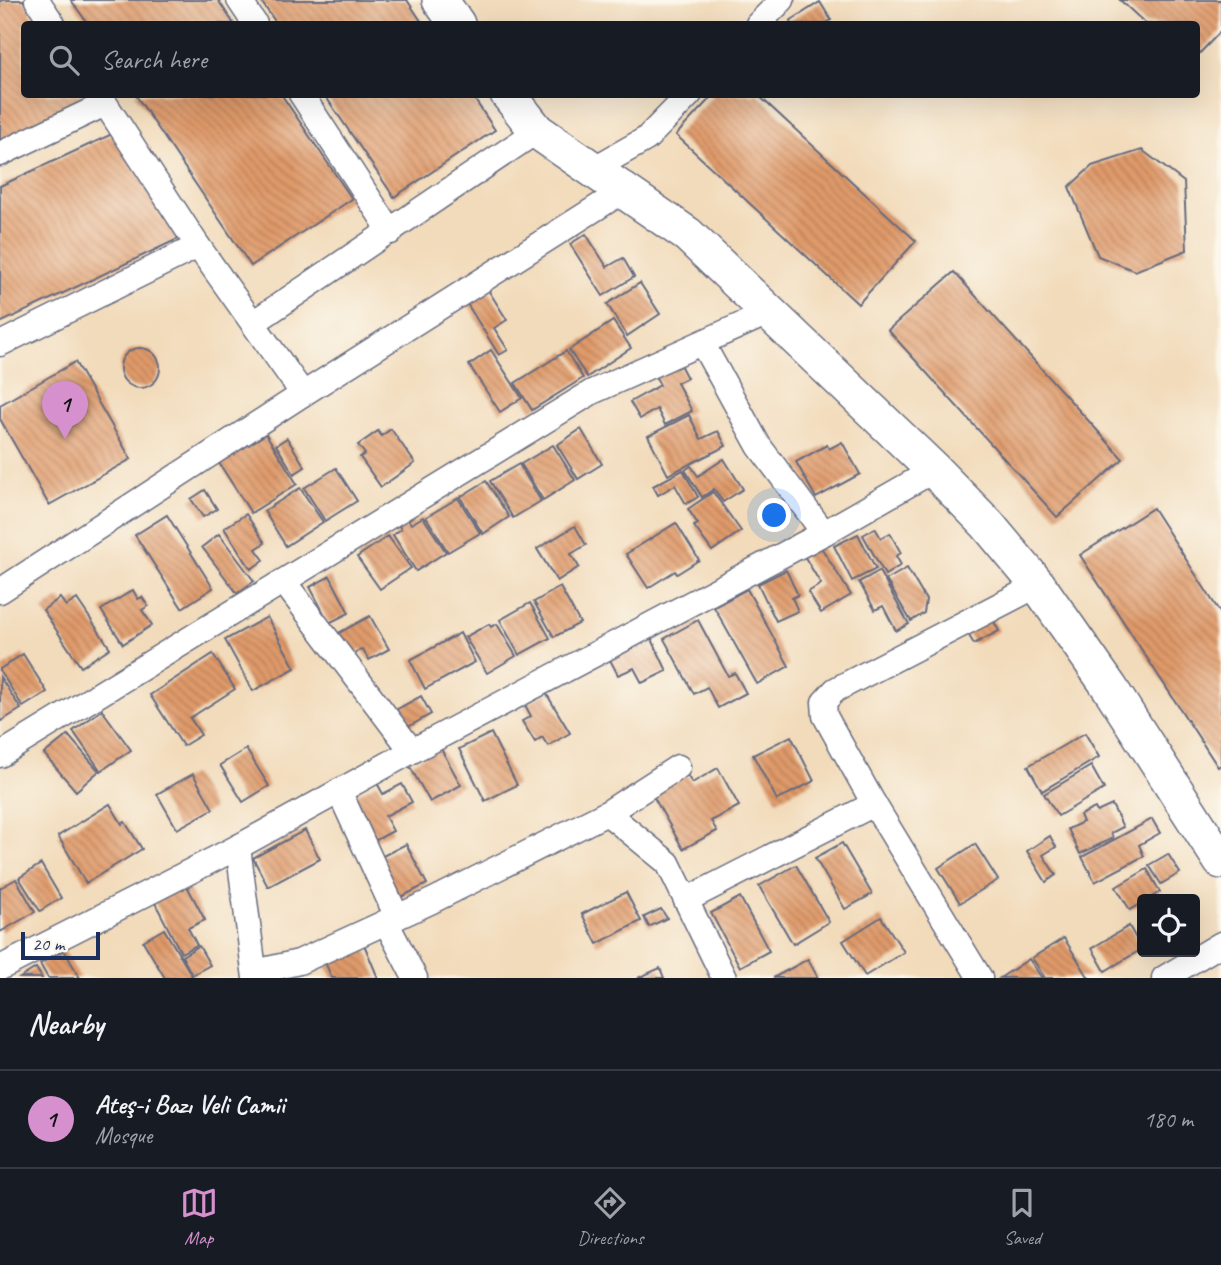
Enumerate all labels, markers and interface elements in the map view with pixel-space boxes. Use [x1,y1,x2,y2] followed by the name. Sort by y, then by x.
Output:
[21,21,1200,98] search box
[45,41,83,79] icon: search
[101,43,207,76] text: Search here
[42,381,88,439] pin: 1
[757,498,791,532] your location
[1137,894,1200,957] map controls
[1137,894,1200,957] button: locate
[21,929,100,961] scale bar
[32,932,64,956] text: 20 m
[28,1005,104,1043] text: Nearby
[95,1088,285,1121] text: Ateş-i Bazı Veli Camii
[46,1105,56,1134] text: 1
[1144,1105,1193,1134] text: 180 m
[95,1121,152,1150] text: Mosque
[180,1184,218,1250] tab: Map
[577,1184,644,1250] tab: Directions
[1003,1184,1041,1250] tab: Saved

